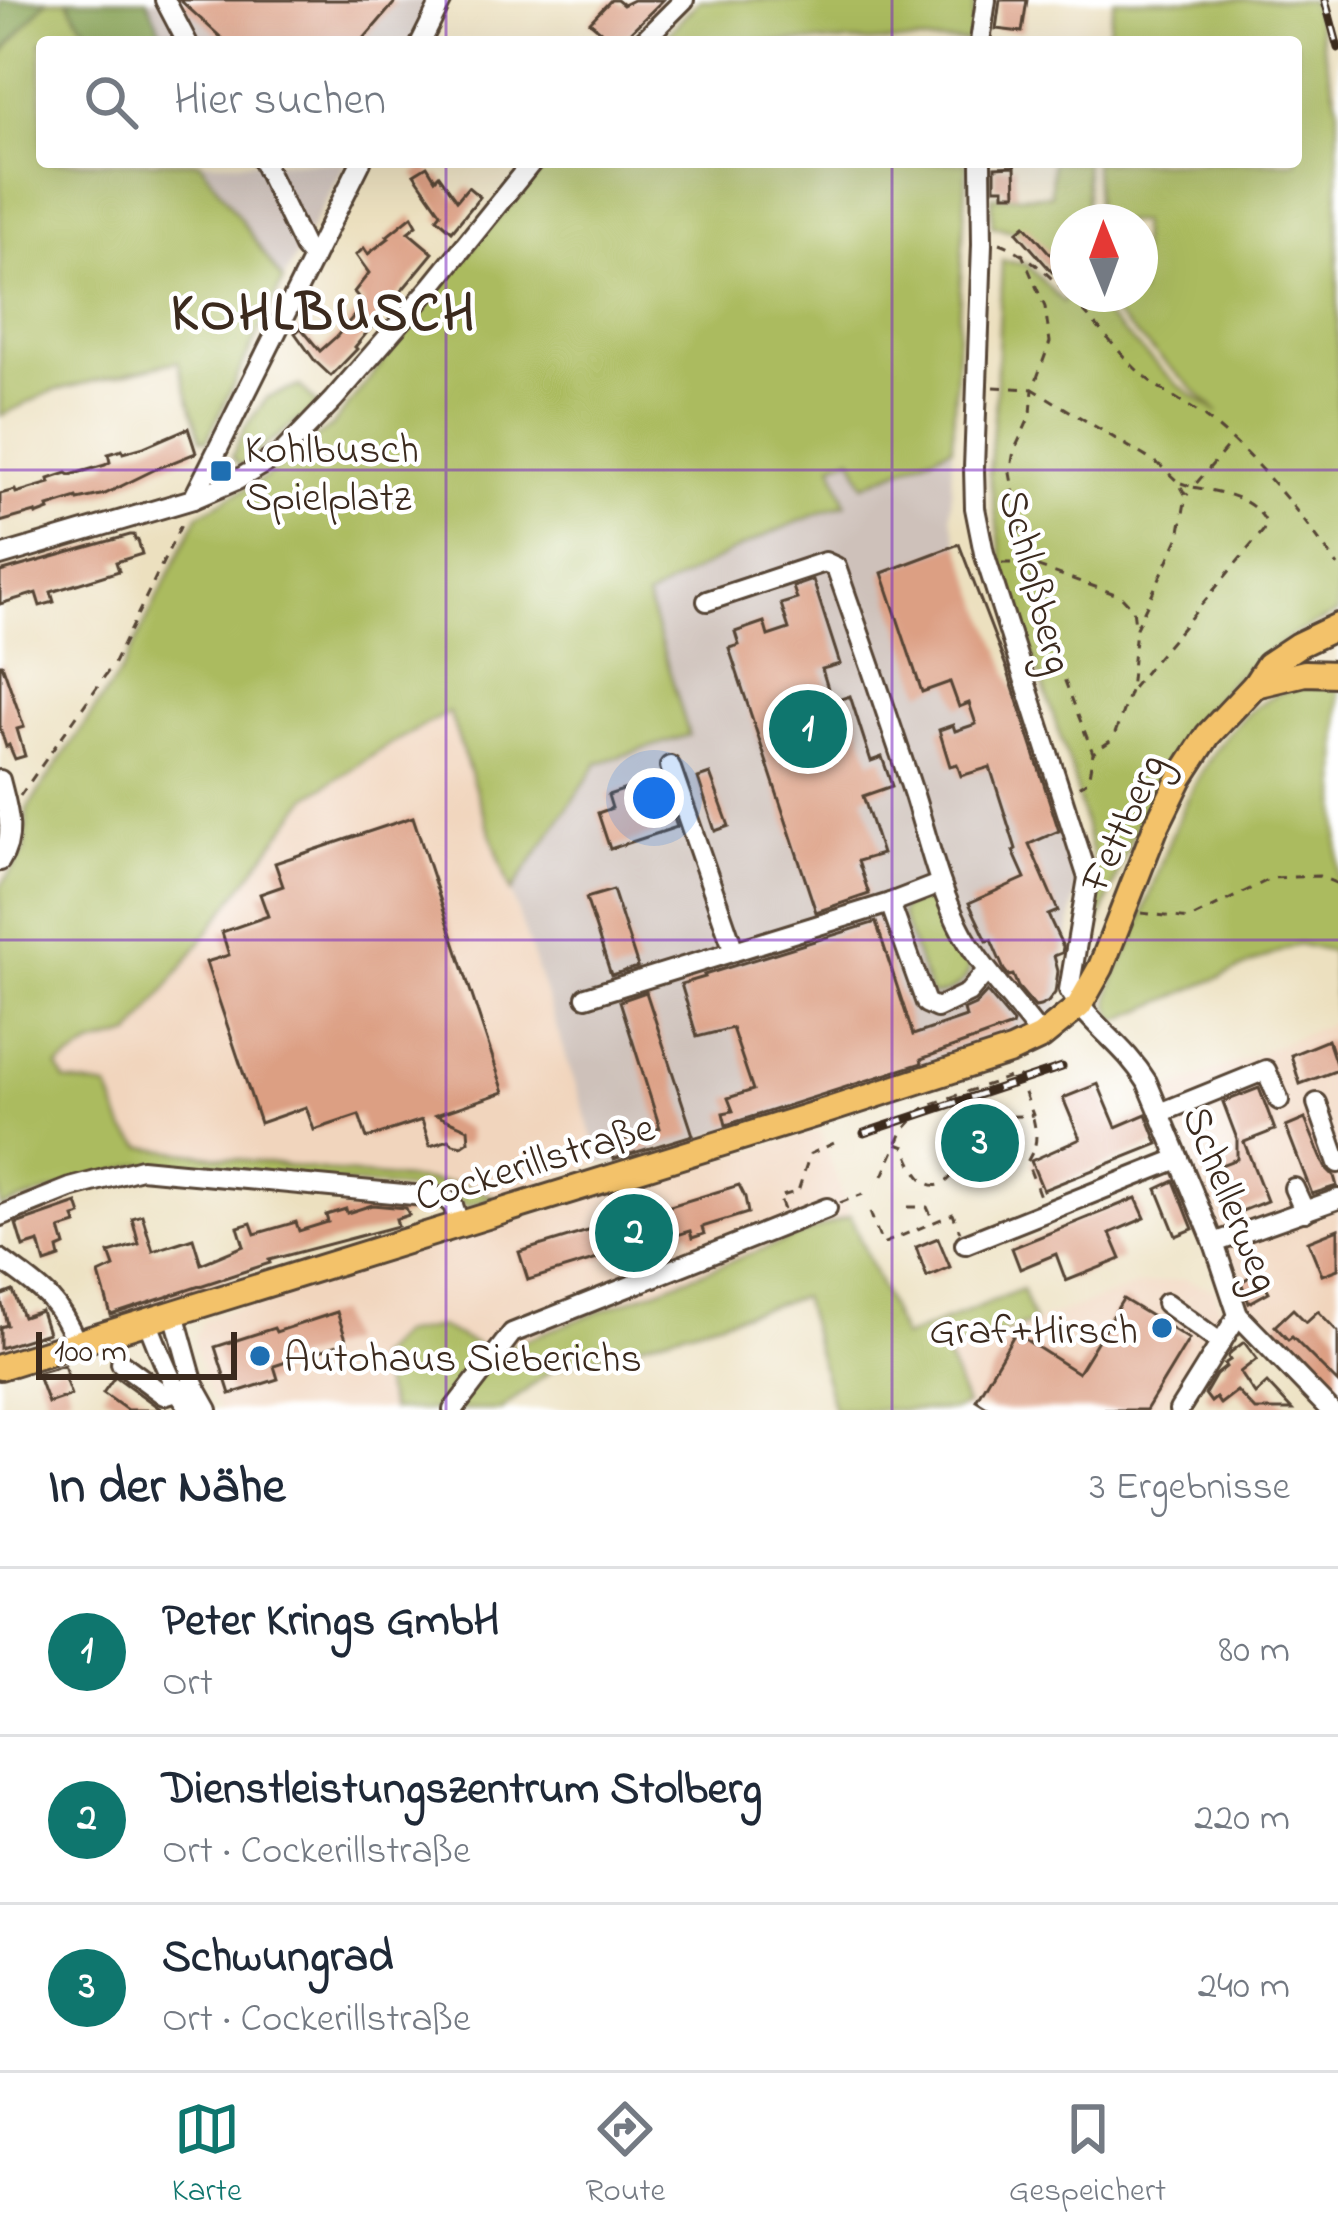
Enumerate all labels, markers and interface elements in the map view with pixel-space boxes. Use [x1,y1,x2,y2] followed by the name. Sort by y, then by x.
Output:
[36,36,1302,168] search box
[78,69,144,135] icon: search
[174,69,386,135] text: Hier suchen
[1050,204,1158,312] north arrow
[171,277,477,355] district label: KOHLBUSCH
[245,421,419,530] place label: Kohlbusch Spielplatz
[208,458,234,484] marker: Kohlbusch Spielplatz
[980,483,1087,681] street label: Schloßberg
[769,684,847,774] pin: 1
[1066,744,1184,904] street label: Fettberg
[624,768,684,828] your location
[941,1098,1019,1188] pin: 3
[1164,1098,1294,1302] street label: Schellerweg
[408,1099,663,1230] street label: Cockerillstraße
[595,1188,673,1278] pin: 2
[929,1302,1138,1363] place label: Graf+Hirsch
[1149,1315,1175,1341] marker: Graf+Hirsch
[36,1326,237,1379] scale bar
[54,1329,127,1377] text: 100 m
[284,1330,642,1391] place label: Autohaus Sieberichs
[247,1343,273,1369] marker: Autohaus Sieberichs
[48,1451,285,1526] text: In der Nähe
[1089,1460,1290,1517] text: 3 Ergebnisse
[162,1590,500,1656] text: Peter Krings GmbH
[81,1623,93,1680] text: 1
[1219,1623,1290,1680] text: 80 m
[162,1656,213,1713] text: Ort
[162,1758,762,1824] text: Dienstleistungszentrum Stolberg
[77,1791,97,1848] text: 2
[1194,1791,1290,1848] text: 220 m
[162,1824,470,1881] text: Ort · Cockerillstraße
[162,1926,393,1992] text: Schwungrad
[79,1959,95,2016] text: 3
[1198,1959,1290,2016] text: 240 m
[162,1992,470,2049] text: Ort · Cockerillstraße
[172,2096,242,2216] tab: Karte
[585,2096,665,2216] tab: Route
[1009,2096,1166,2216] tab: Gespeichert

